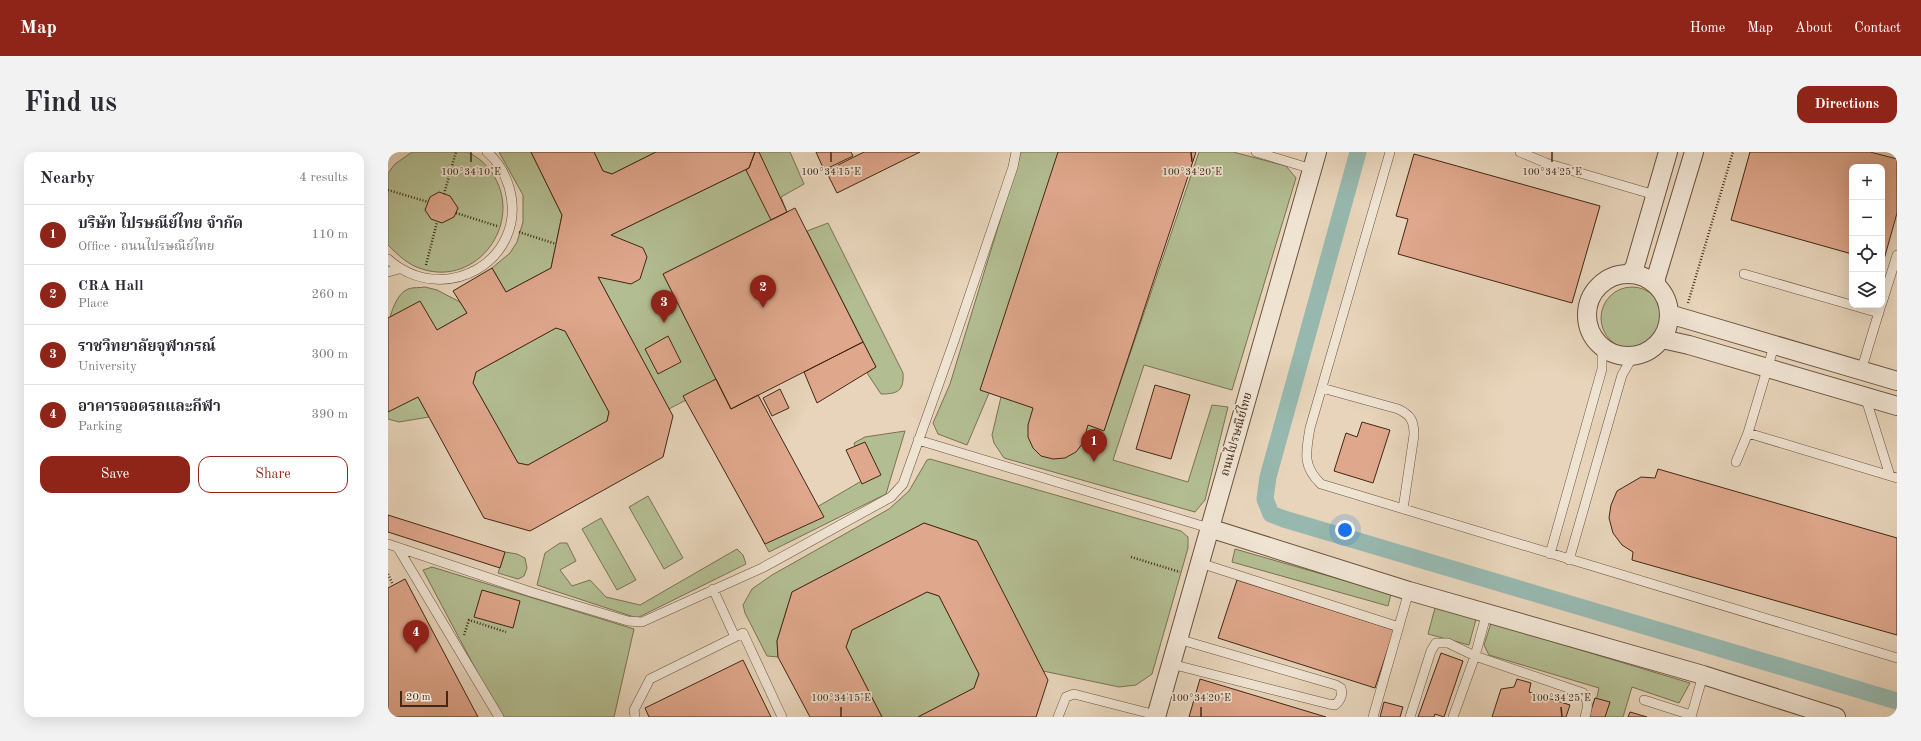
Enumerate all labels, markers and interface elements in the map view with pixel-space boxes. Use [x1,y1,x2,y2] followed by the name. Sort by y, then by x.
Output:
[20,19,57,38] text: Map
[1690,21,1725,35] text: Home
[1747,21,1773,35] text: Map
[1795,21,1832,35] text: About
[1854,21,1901,35] text: Contact
[1797,86,1897,123] button: Directions
[24,90,117,118] text: Find us
[1849,164,1885,308] map controls
[1849,164,1885,200] button: +
[441,167,501,177] text: 100°34'10"E
[801,167,861,177] text: 100°34'15"E
[1162,167,1222,177] text: 100°34'20"E
[1522,167,1582,177] text: 100°34'25"E
[40,170,95,187] text: Nearby
[299,171,348,184] text: 4 results
[1849,200,1885,236] button: −
[78,217,243,232] text: บริษัท ไปรษณีย์ไทย จำกัด
[49,228,57,241] text: 1
[311,228,348,241] text: 110 m
[1849,236,1885,272] button: locate
[78,240,215,253] text: Office · ถนนไปรษณีย์ไทย
[1849,272,1885,308] button: layers
[750,275,776,308] pin: 2
[78,279,144,294] text: CRA Hall
[49,288,57,301] text: 2
[311,288,348,301] text: 260 m
[651,290,677,323] pin: 3
[78,297,108,310] text: Place
[78,340,216,355] text: ราชวิทยาลัยจุฬาภรณ์
[49,348,57,361] text: 3
[311,348,348,361] text: 300 m
[78,360,137,373] text: University
[1215,390,1255,477] street label: ถนนไปรษณีย์ไทย
[78,400,221,415] text: อาคารจอดรถและกีฬา
[49,408,57,421] text: 4
[311,408,348,421] text: 390 m
[78,420,122,433] text: Parking
[1081,429,1107,462] pin: 1
[40,456,190,493] button: Save
[198,456,348,493] button: Share
[1335,520,1355,540] your location
[403,620,429,653] pin: 4
[400,689,448,708] scale bar
[406,692,431,703] text: 20 m
[811,693,871,703] text: 100°34'15"E
[1171,693,1231,703] text: 100°34'20"E
[1531,693,1591,703] text: 100°34'25"E

